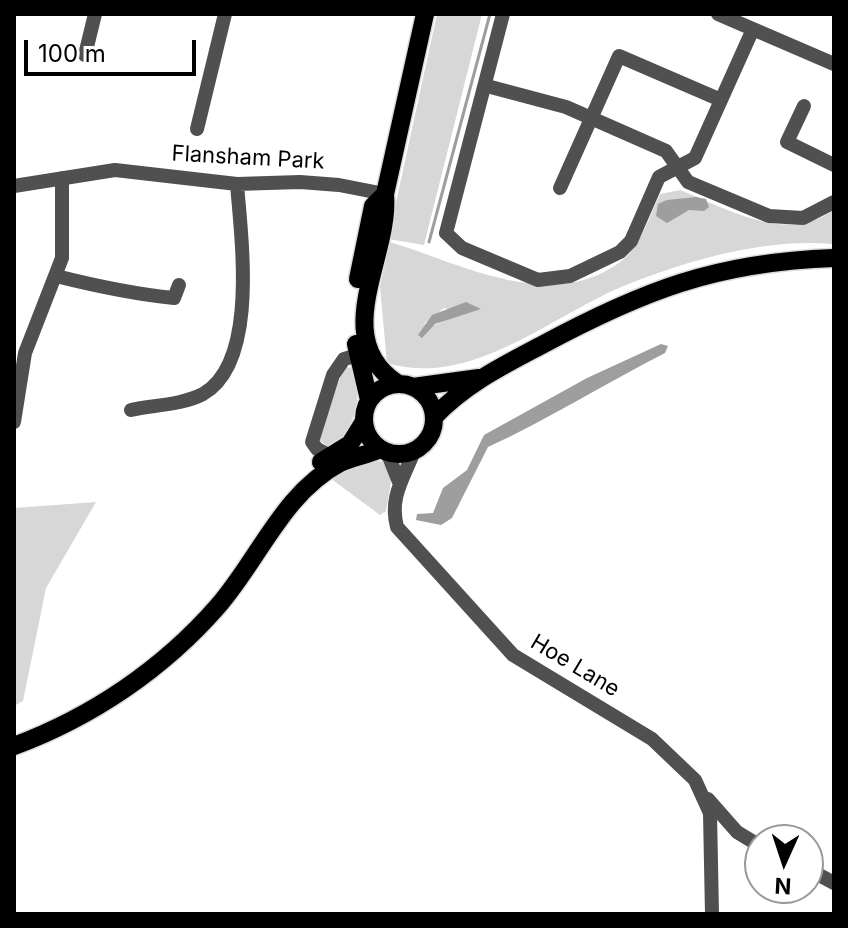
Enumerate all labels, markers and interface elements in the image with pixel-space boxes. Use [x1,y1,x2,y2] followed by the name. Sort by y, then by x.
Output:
[28,24,200,74] scale bar
[38,39,106,68] text: 100 m
[171,141,325,175] street label: Flansham Park
[526,629,624,703] street label: Hoe Lane
[744,824,824,904] north arrow
[774,873,792,899] text: N

